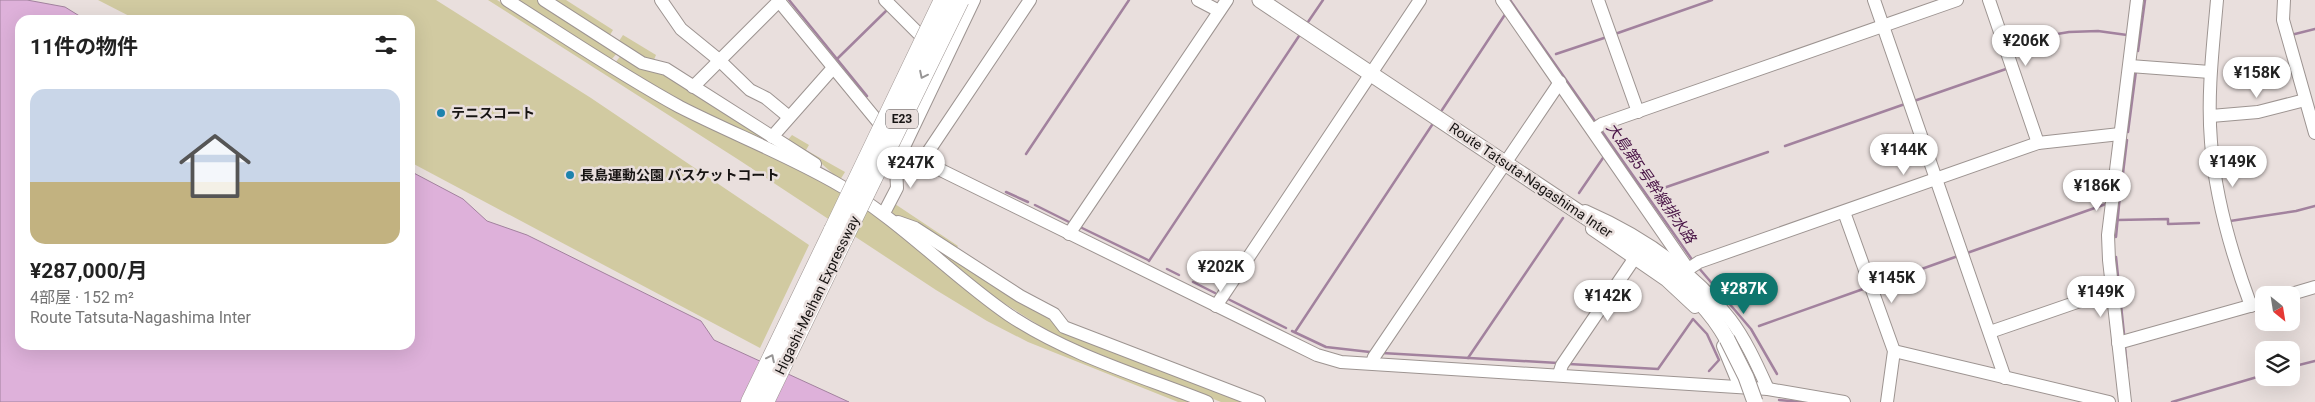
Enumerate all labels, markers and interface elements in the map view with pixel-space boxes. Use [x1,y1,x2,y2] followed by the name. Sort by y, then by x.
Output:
[1991,24,2061,67] pin: ¥206K
[372,31,400,59] icon: filters
[2003,31,2049,50] text: ¥206K
[30,35,138,59] text: 11件の物件
[2222,56,2292,99] pin: ¥158K
[2234,63,2280,82] text: ¥158K
[920,70,930,79] one-way arrow
[451,105,535,121] place label: テニスコート
[435,107,447,119] marker: テニスコート
[886,110,918,128] road number: E23
[1446,119,1616,241] street label: Route Tatsuta-Nagashima Inter
[1603,119,1701,248] water label: 大島第5号幹線排水路
[170,121,260,211] icon: home
[1869,134,1939,176] pin: ¥144K
[1881,140,1927,159] text: ¥144K
[876,146,946,189] pin: ¥247K
[2198,146,2268,188] pin: ¥149K
[2210,152,2256,171] text: ¥149K
[888,153,934,172] text: ¥247K
[580,167,779,183] place label: 長島運動公園 バスケットコート
[564,169,576,181] marker: 長島運動公園 バスケットコート
[2062,170,2132,212] pin: ¥186K
[2074,176,2120,195] text: ¥186K
[772,213,863,377] street label: Higashi-Meihan Expressway
[1186,250,1256,293] pin: ¥202K
[1198,257,1244,276] text: ¥202K
[30,259,148,283] text: ¥287,000/月
[1857,262,1927,304] pin: ¥145K
[1869,268,1915,287] text: ¥145K
[1709,272,1779,315] pin: ¥287K
[2066,276,2136,318] pin: ¥149K
[1721,279,1767,298] text: ¥287K
[1573,280,1643,322] pin: ¥142K
[2078,282,2124,301] text: ¥149K
[1585,286,1631,305] text: ¥142K
[2255,286,2300,331] north arrow
[2255,286,2300,386] map controls
[30,288,134,307] text: 4部屋 · 152 m²
[30,308,251,327] text: Route Tatsuta-Nagashima Inter
[2255,341,2300,386] button: layers
[765,354,775,363] one-way arrow

